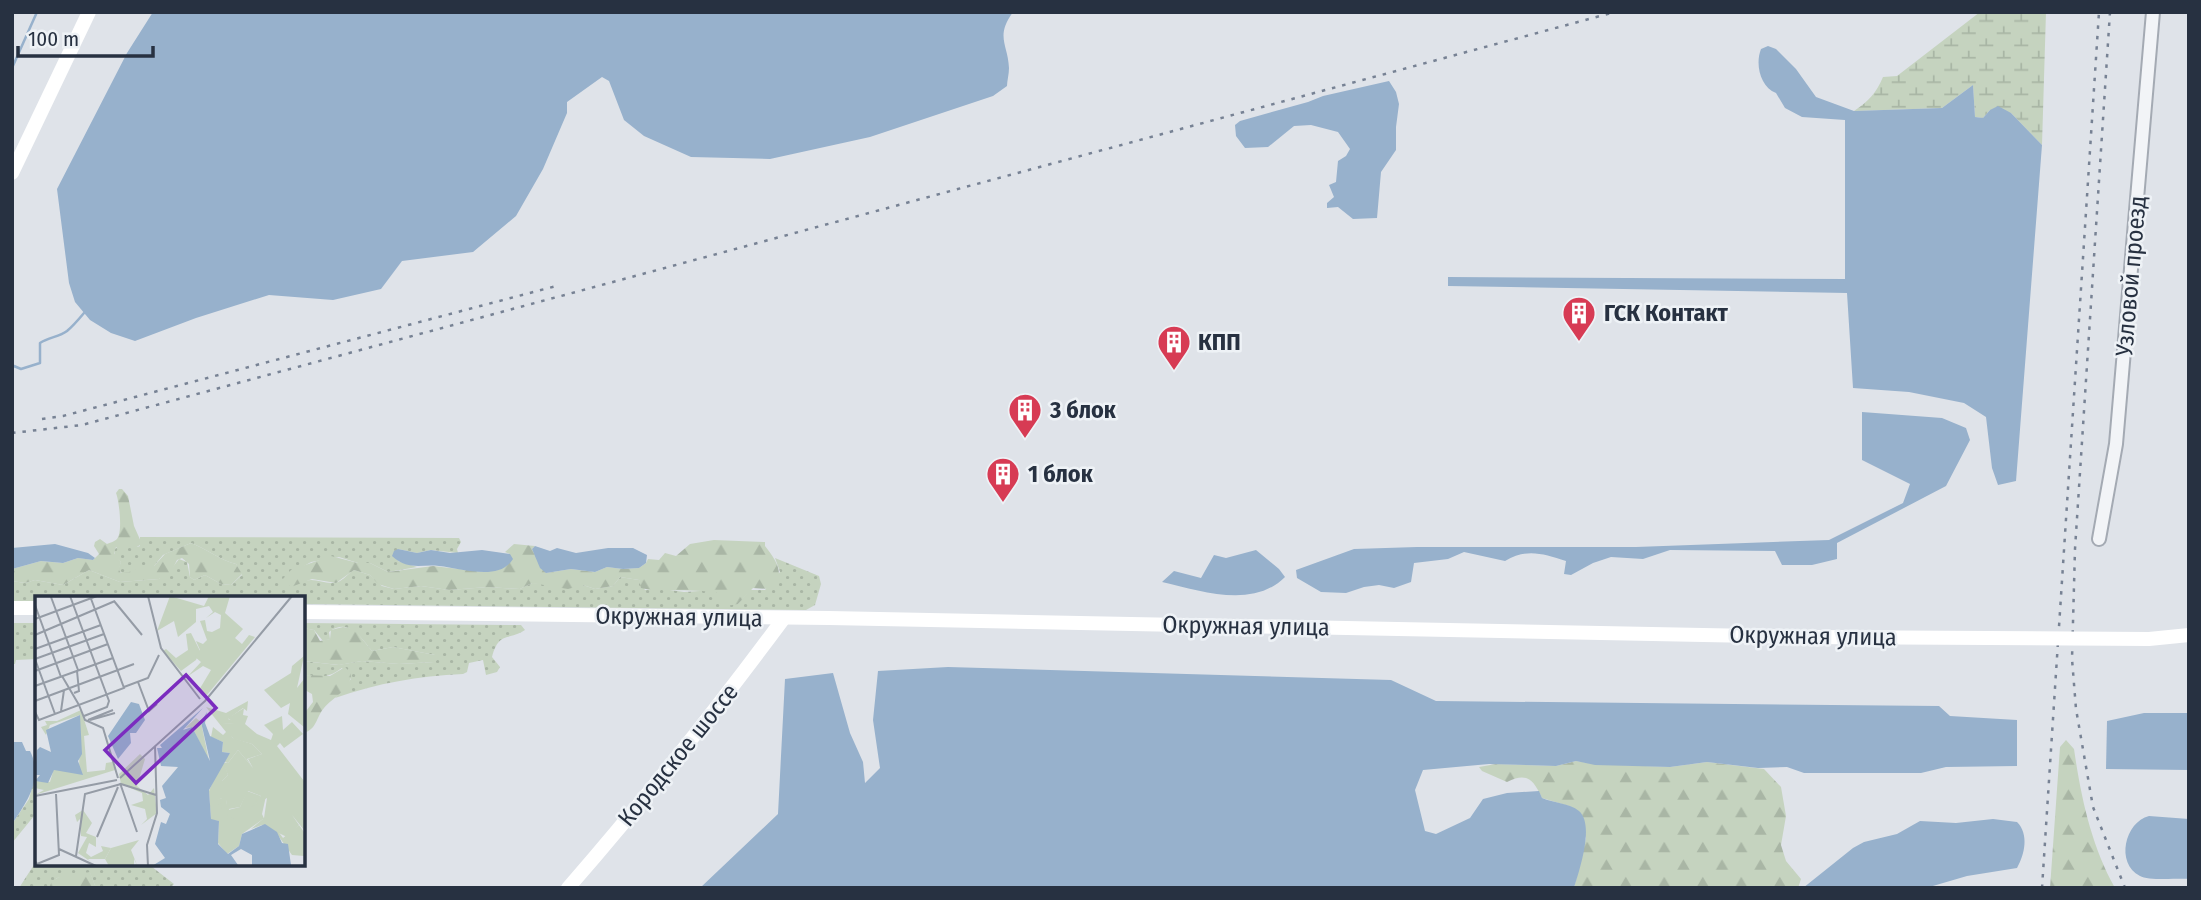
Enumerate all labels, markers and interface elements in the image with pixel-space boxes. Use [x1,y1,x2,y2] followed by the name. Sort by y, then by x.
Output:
[18,14,152,58] scale bar
[28,26,79,52] text: 100 m
[2110,194,2152,359] street label: Узловой проезд
[1560,294,1598,343] building icon: ГСК Контакт
[1604,299,1728,327] place label: ГСК Контакт
[1155,323,1193,372] building icon: КПП
[1198,328,1241,356] place label: КПП
[1006,391,1044,440] building icon: 3 блок
[1049,396,1117,424] place label: 3 блок
[984,455,1022,504] building icon: 1 блок
[1028,460,1094,488] place label: 1 блок
[35,596,304,865] inset map
[595,602,763,632] street label: Окружная улица
[1162,611,1330,641] street label: Окружная улица
[1729,621,1897,651] street label: Окружная улица
[612,678,744,832] street label: Кородское шоссе

